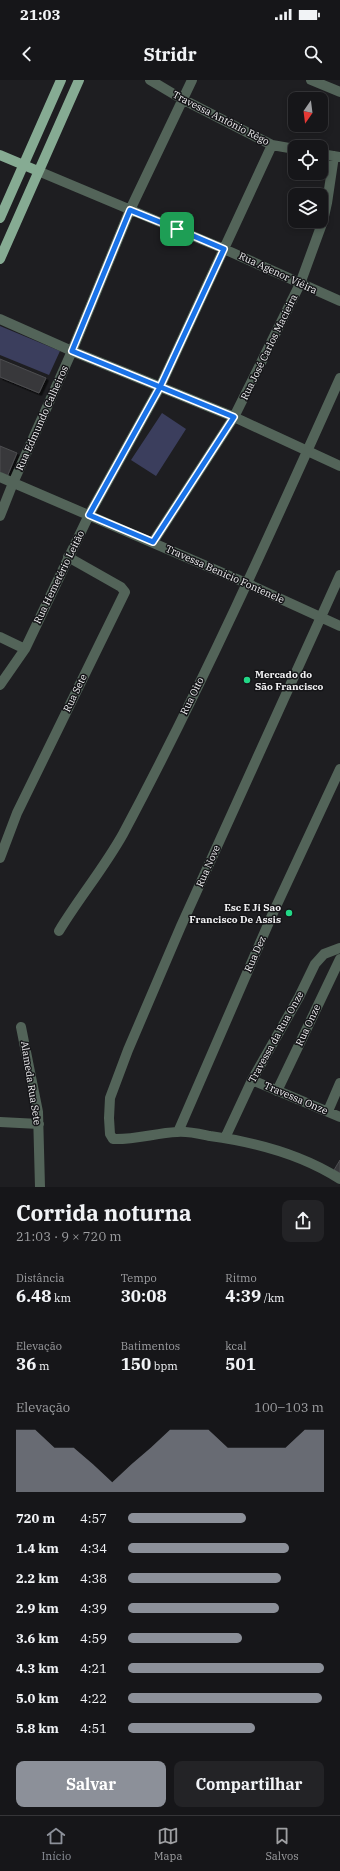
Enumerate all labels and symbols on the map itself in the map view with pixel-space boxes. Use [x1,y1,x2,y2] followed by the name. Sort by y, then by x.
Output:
[170,88,272,148] street label: Travessa Antônio Rêgo
[288,92,328,132] north arrow
[160,212,194,246] pin
[237,249,320,297] street label: Rua Agenor Viêira
[238,291,301,402] street label: Rua José Carlos Macieira
[13,363,71,473] street label: Rua Edmundo Calheiros
[31,528,87,626] street label: Rua Hemetério Leitão
[163,542,287,606] street label: Travessa Benicio Fontenele
[255,668,324,693] place label: Mercado do São Francisco
[60,672,90,714] street label: Rua Sete
[177,675,207,717] street label: Rua Oito
[242,675,252,685] marker: Mercado do São Francisco
[193,843,223,889] street label: Rua Nove
[189,901,281,926] place label: Esc E Ji Sao Francisco De Assis
[284,908,294,918] marker: Esc E Ji Sao Francisco De Assis
[241,934,269,974] street label: Rua Dez
[245,989,307,1085] street label: Travessa da Rua Onze
[293,1002,323,1048] street label: Rua Onze
[18,1040,44,1126] street label: Alameda Rua Sete
[262,1079,330,1117] street label: Travessa Onze

